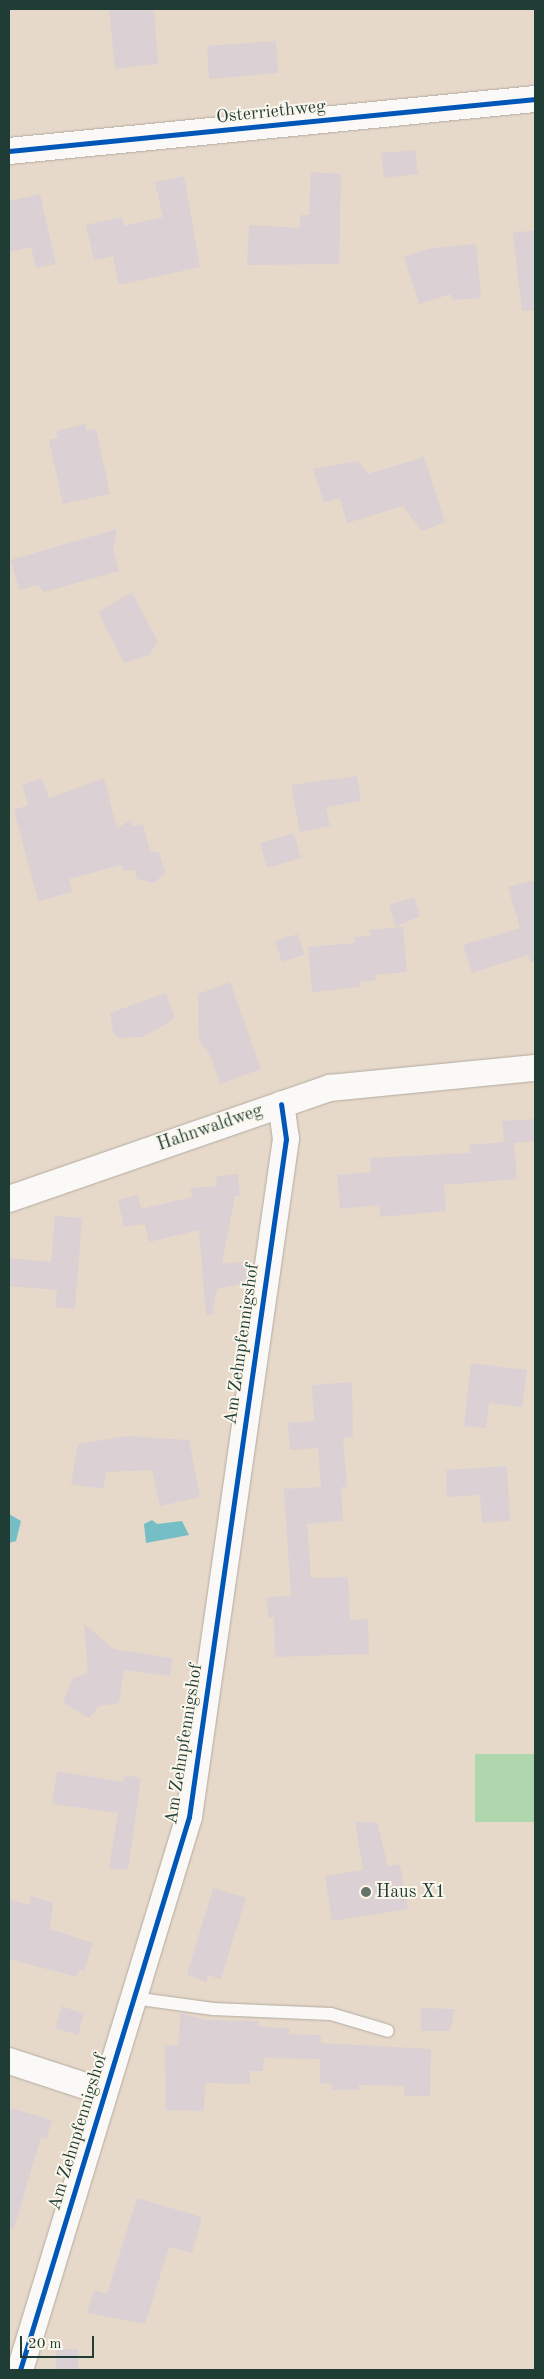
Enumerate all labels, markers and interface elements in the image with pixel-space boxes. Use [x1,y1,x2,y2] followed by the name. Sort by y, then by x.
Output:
[215,96,327,128] street label: Osterriethweg
[154,1100,266,1156] street label: Hahnwaldweg
[220,1262,264,1426] street label: Am Zehnpfennigshof
[161,1662,207,1826] street label: Am Zehnpfennigshof
[376,1881,445,1903] place label: Haus X1
[360,1886,372,1898] marker: Haus X1
[44,2051,112,2213] street label: Am Zehnpfennigshof
[22,2326,96,2358] scale bar
[28,2337,62,2352] text: 20 m

